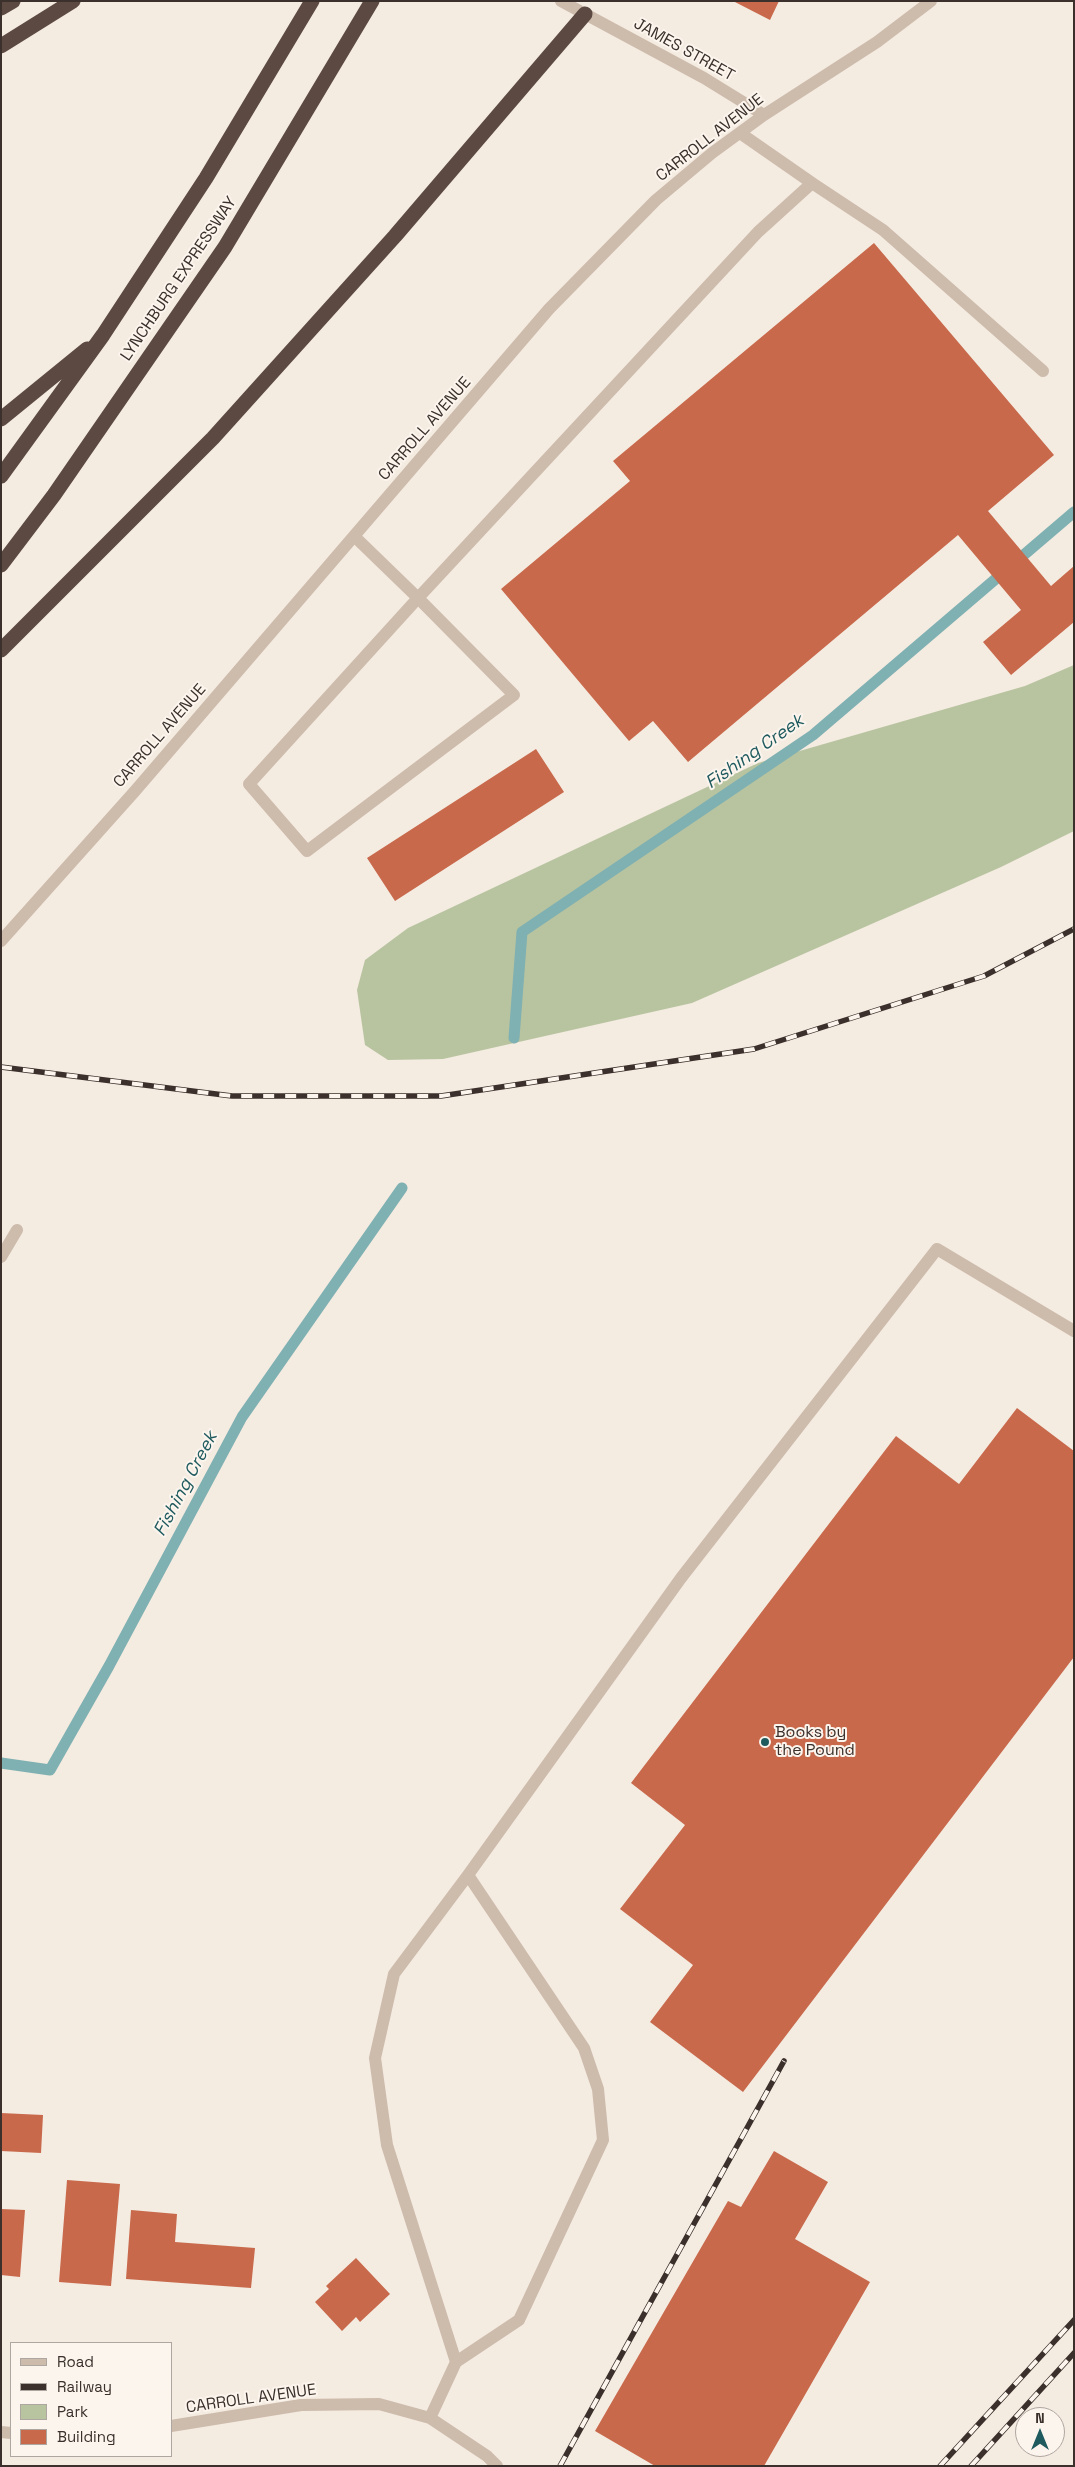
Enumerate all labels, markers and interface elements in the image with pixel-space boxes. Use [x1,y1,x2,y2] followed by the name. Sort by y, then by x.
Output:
[630,14,738,86] street label: JAMES STREET
[652,90,768,186] street label: CARROLL AVENUE
[117,193,241,365] street label: LYNCHBURG EXPRESSWAY
[375,373,475,485] street label: CARROLL AVENUE
[110,680,210,792] street label: CARROLL AVENUE
[702,710,808,794] water label: Fishing Creek
[149,1428,223,1540] water label: Fishing Creek
[775,1723,855,1761] place label: Books by the Pound
[759,1736,771,1748] marker: Books by the Pound
[10,2342,172,2457] legend
[57,2352,94,2371] text: Road
[57,2377,112,2396] text: Railway
[185,2380,317,2418] street label: CARROLL AVENUE
[57,2402,88,2421] text: Park
[1015,2407,1065,2457] north arrow
[1035,2409,1045,2427] text: N
[57,2427,116,2446] text: Building

